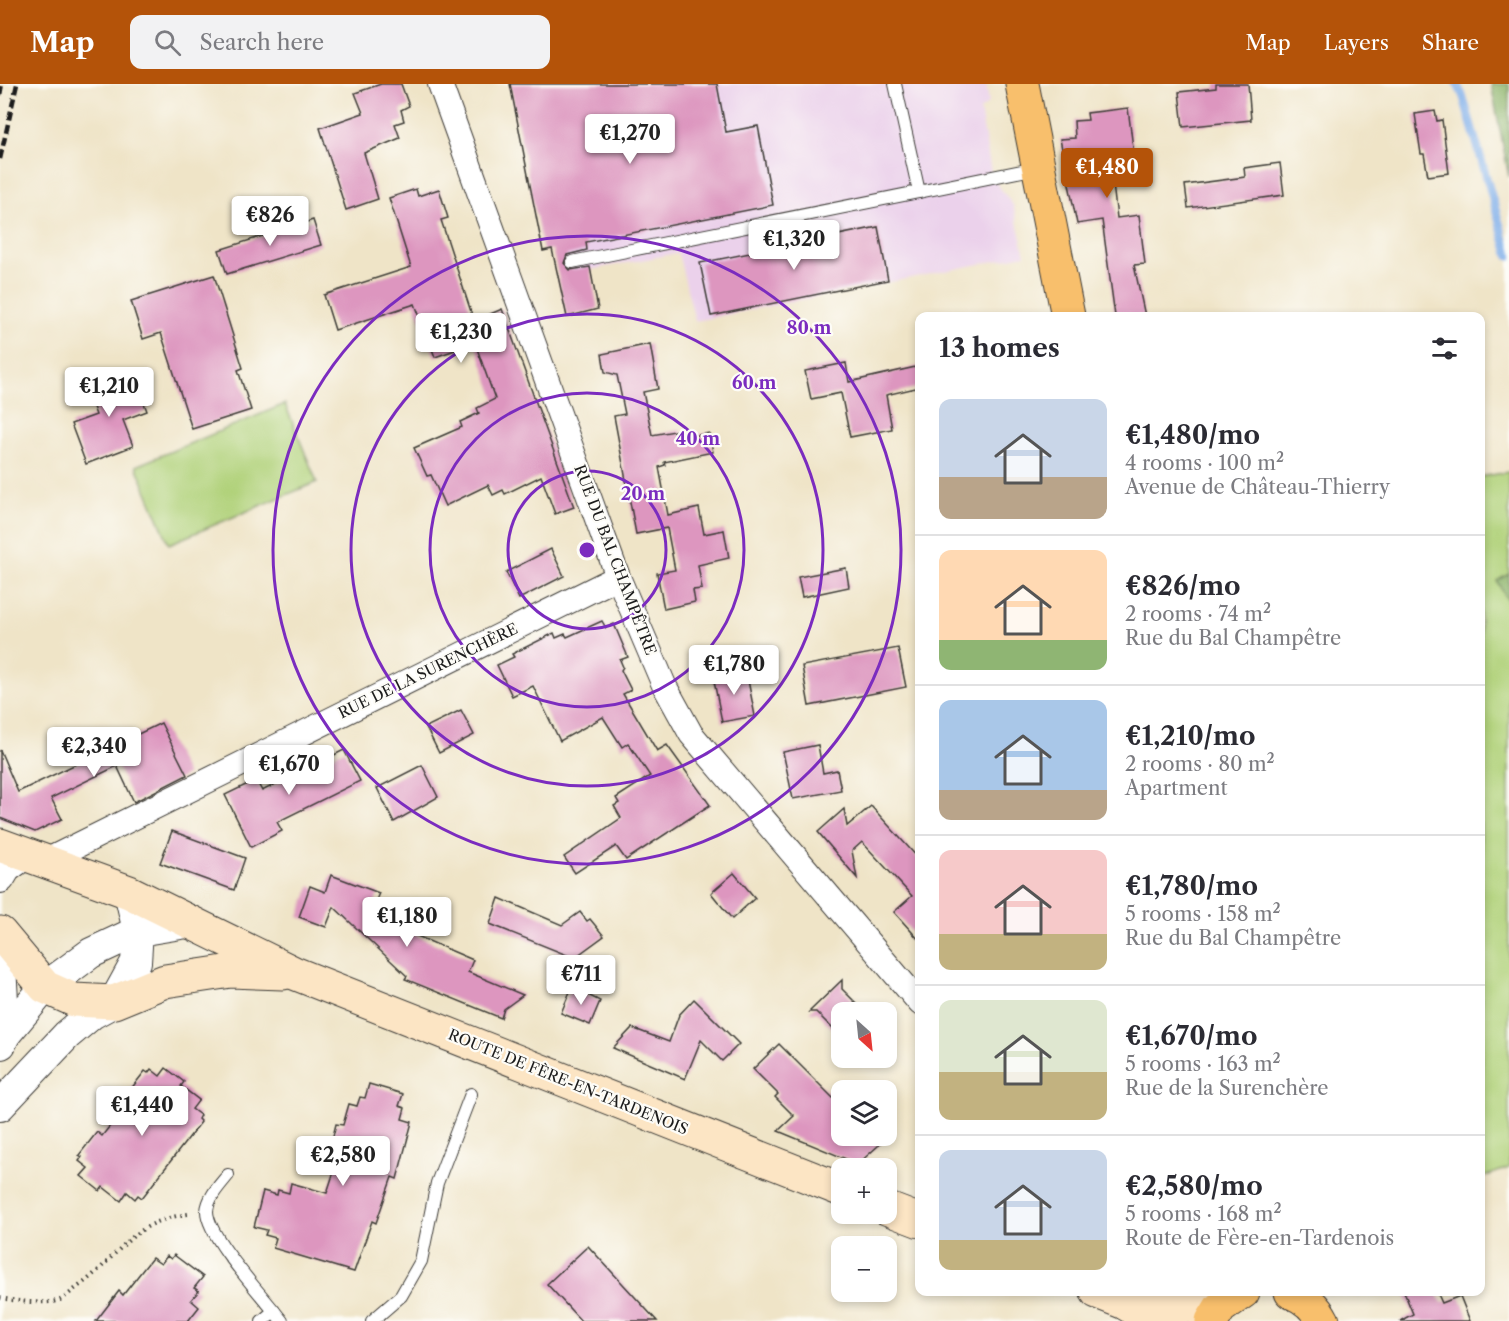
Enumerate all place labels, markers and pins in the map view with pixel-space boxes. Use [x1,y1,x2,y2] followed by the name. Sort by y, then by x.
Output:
[581,114,679,165] pin: €1,270
[1058,148,1156,199] pin: €1,480
[234,196,306,247] pin: €826
[745,220,843,271] pin: €1,320
[412,313,510,364] pin: €1,230
[60,367,158,418] pin: €1,210
[577,540,597,560] centre of rings
[685,645,783,696] pin: €1,780
[45,727,143,778] pin: €2,340
[240,745,338,796] pin: €1,670
[358,897,456,948] pin: €1,180
[545,955,617,1006] pin: €711
[93,1086,191,1137] pin: €1,440
[294,1136,392,1187] pin: €2,580

